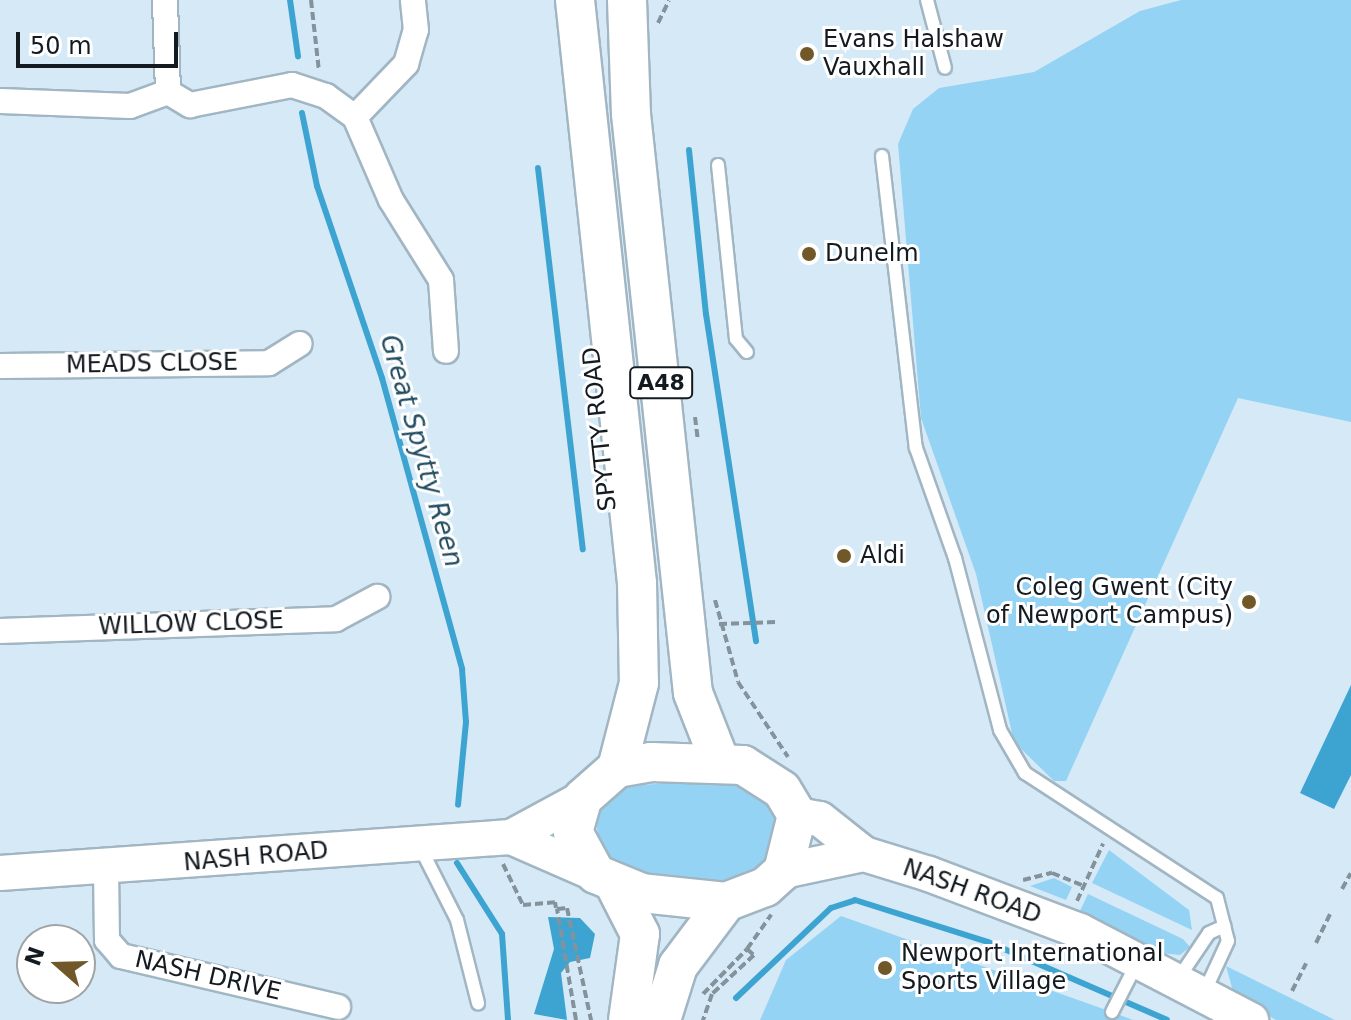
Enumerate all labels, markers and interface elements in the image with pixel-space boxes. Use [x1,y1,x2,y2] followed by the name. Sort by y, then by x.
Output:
[20,16,182,66] scale bar
[823,26,1004,82] place label: Evans Halshaw Vauxhall
[30,32,92,60] text: 50 m
[798,45,816,63] marker: Evans Halshaw Vauxhall
[825,240,919,268] place label: Dunelm
[800,245,818,263] marker: Dunelm
[373,331,469,571] water label: Great Spytty Reen
[577,345,623,513] street label: SPYTTY ROAD
[66,348,238,380] street label: MEADS CLOSE
[629,365,693,401] road number: A48
[860,542,905,570] place label: Aldi
[835,547,853,565] marker: Aldi
[986,574,1233,630] place label: Coleg Gwent (City of Newport Campus)
[1240,593,1258,611] marker: Coleg Gwent (City of Newport Campus)
[98,606,284,642] street label: WILLOW CLOSE
[182,836,330,878] street label: NASH ROAD
[899,854,1045,930] street label: NASH ROAD
[16,924,96,1004] north arrow
[901,940,1163,996] place label: Newport International Sports Village
[20,943,50,969] text: N
[132,945,284,1007] street label: NASH DRIVE
[876,959,894,977] marker: Newport International Sports Village

